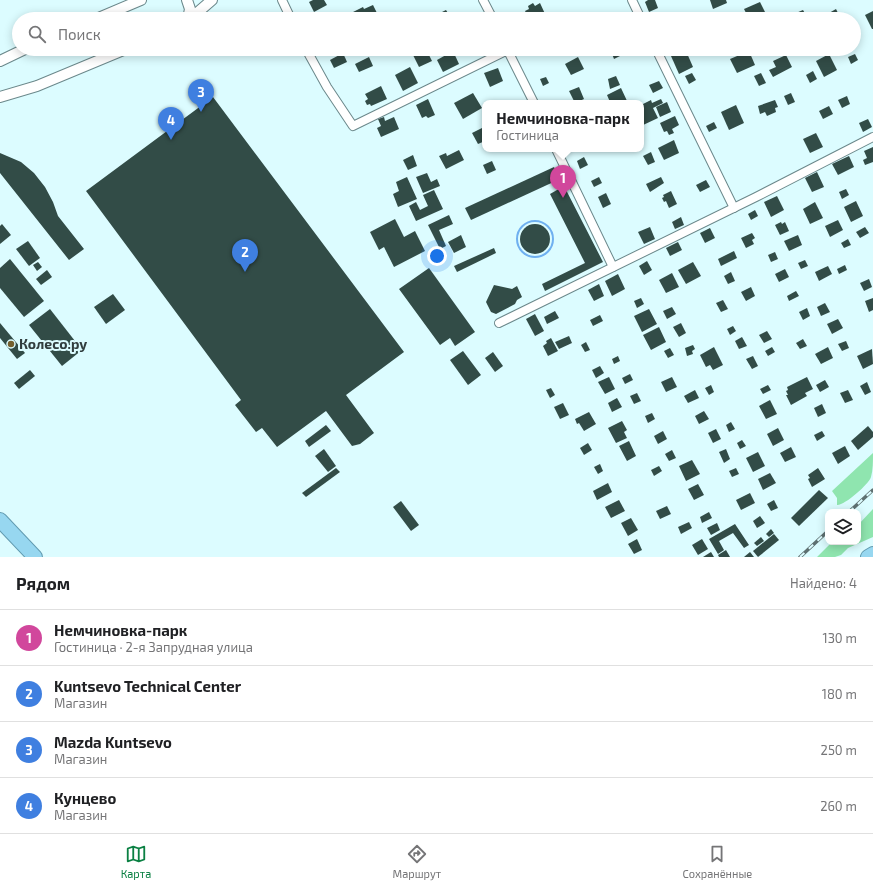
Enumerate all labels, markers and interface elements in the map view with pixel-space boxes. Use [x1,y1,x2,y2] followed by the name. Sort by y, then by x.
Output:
[12,12,861,56] search box
[26,23,48,45] icon: search
[58,25,101,43] text: Поиск
[188,79,214,112] pin: 3
[482,100,644,152] popup
[158,107,184,140] pin: 4
[496,109,630,127] text: Немчиновка-парк
[496,127,559,143] text: Гостиница
[550,165,576,198] pin: 1
[232,239,258,272] pin: 2
[427,246,447,266] your location
[19,335,87,352] place label: Колесо.ру
[6,339,16,349] marker: Колесо.ру
[825,509,861,545] map controls
[825,509,861,545] button: layers
[16,573,70,593] text: Рядом
[790,575,857,591] text: Найдено: 4
[54,621,187,639] text: Немчиновка-парк
[26,630,32,646] text: 1
[822,630,857,646] text: 130 m
[54,639,253,655] text: Гостиница · 2-я Запрудная улица
[54,677,241,695] text: Kuntsevo Technical Center
[25,686,33,702] text: 2
[822,686,857,702] text: 180 m
[54,695,107,711] text: Магазин
[54,733,172,751] text: Mazda Kuntsevo
[25,742,33,758] text: 3
[821,742,857,758] text: 250 m
[54,751,107,767] text: Магазин
[54,789,116,807] text: Кунцево
[25,798,33,814] text: 4
[820,798,857,814] text: 260 m
[54,807,107,823] text: Магазин
[121,843,151,880] tab: Карта
[393,843,441,880] tab: Маршрут
[683,843,752,880] tab: Сохранённые

